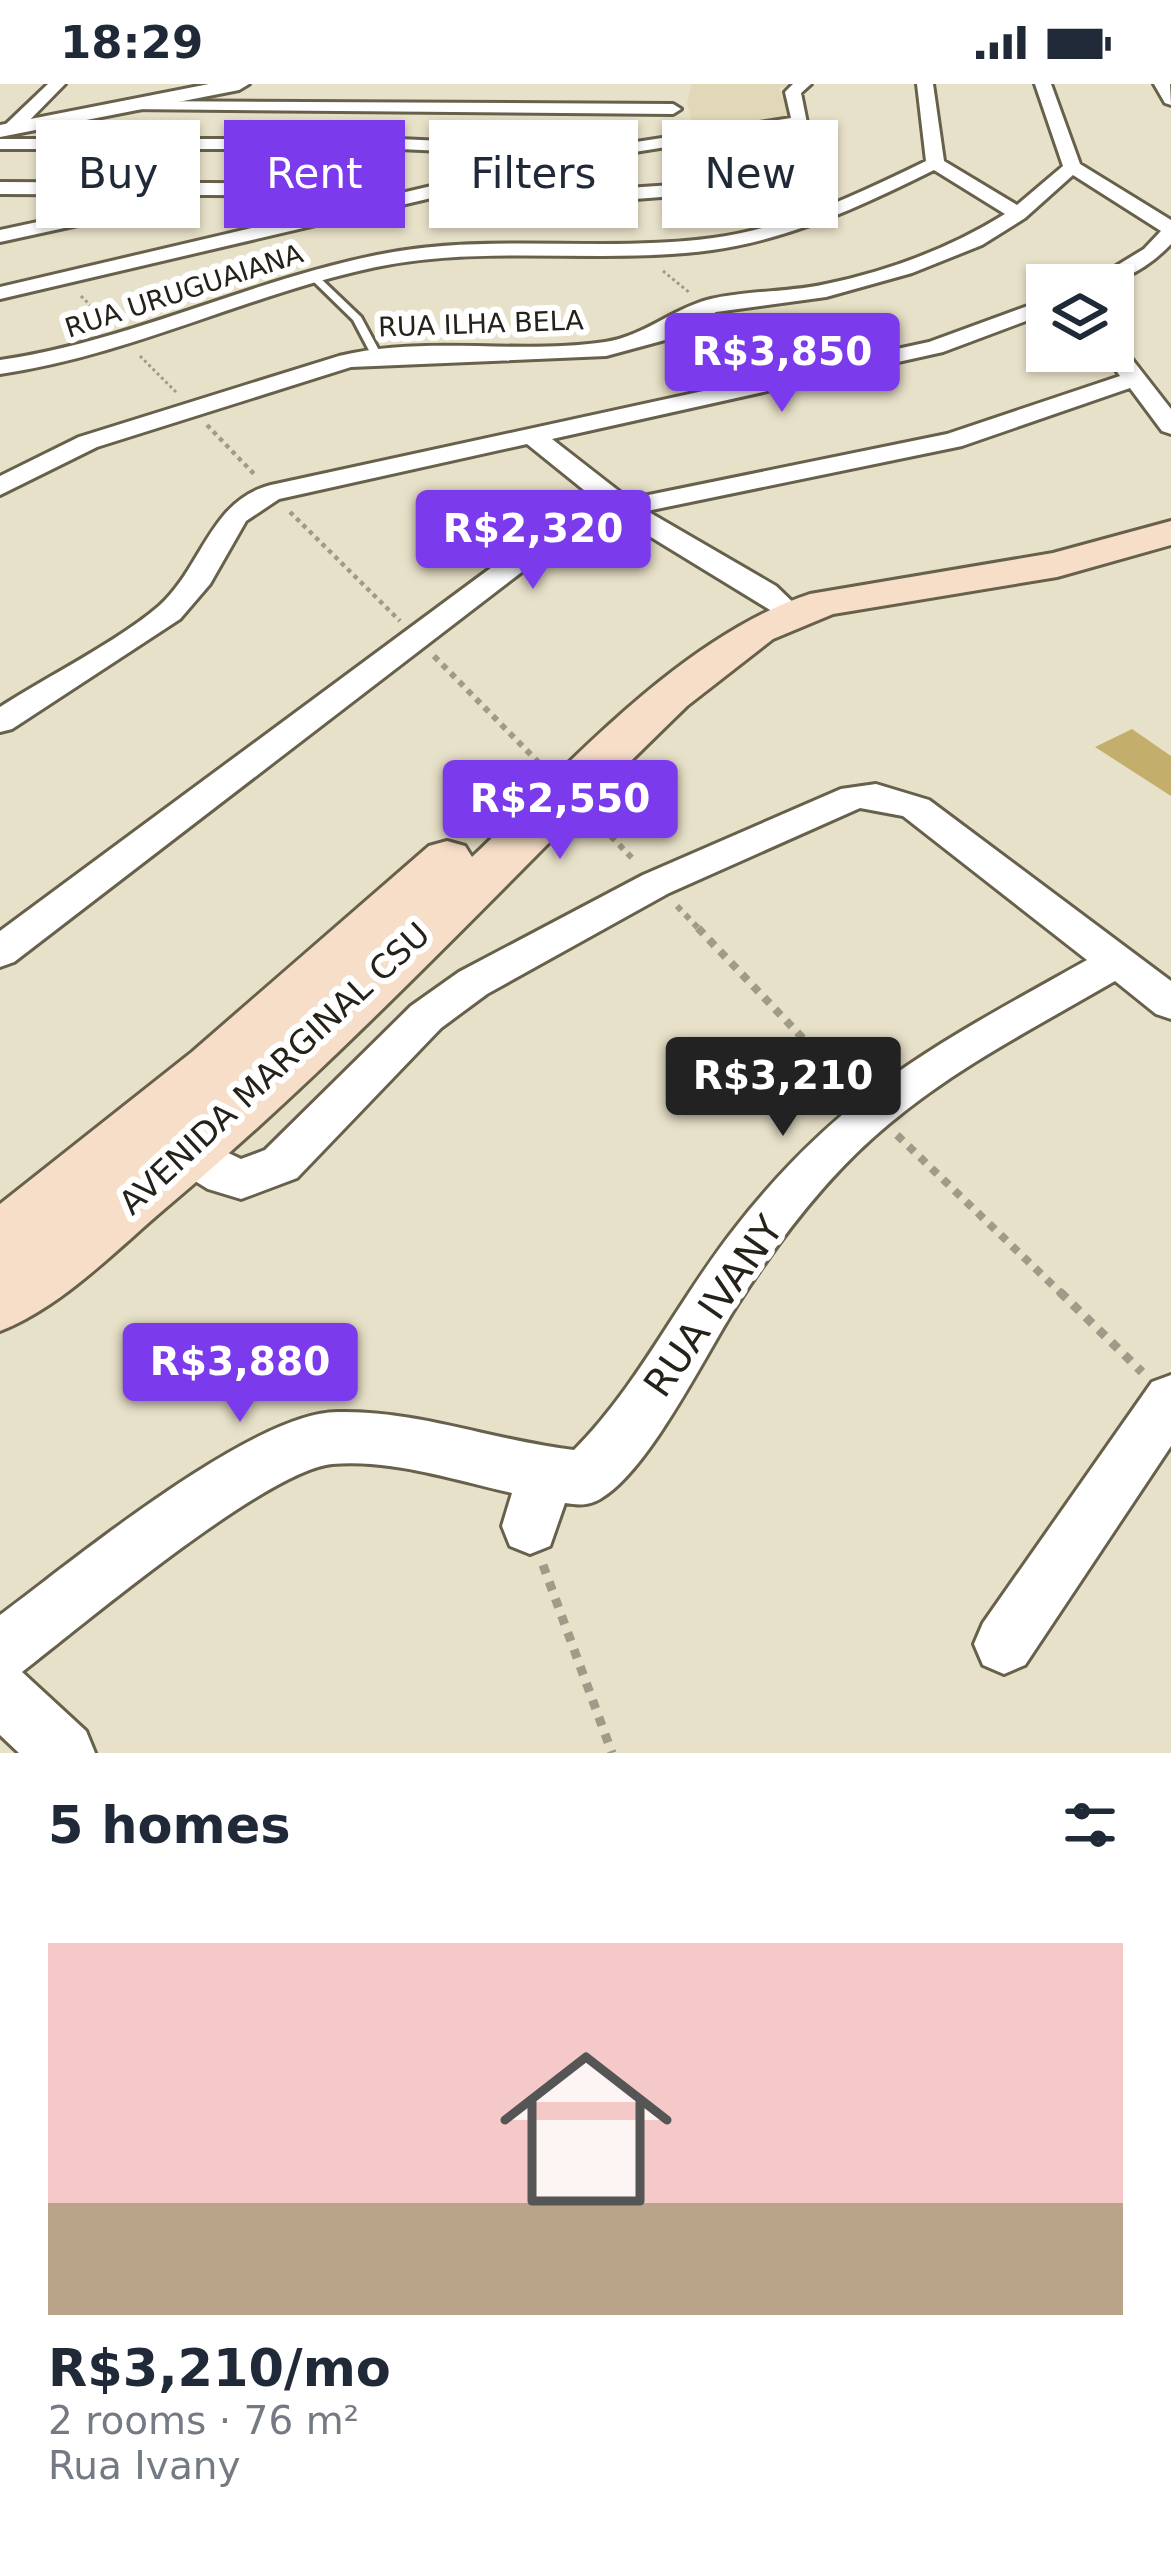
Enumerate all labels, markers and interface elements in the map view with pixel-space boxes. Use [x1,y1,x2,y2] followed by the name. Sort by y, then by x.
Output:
[60,16,203,69] text: 18:29
[36,120,200,228] chip: Buy
[224,120,405,228] chip: Rent
[429,120,638,228] chip: Filters
[662,120,838,228] chip: New
[61,237,307,344] street label: RUA URUGUAIANA
[1026,264,1134,372] map controls
[1026,264,1134,372] button: layers
[378,304,585,343] street label: RUA ILHA BELA
[671,313,893,415] pin: R$3,850
[692,329,872,374] text: R$3,850
[422,490,644,592] pin: R$2,320
[443,506,623,551] text: R$2,320
[449,760,671,862] pin: R$2,550
[470,776,650,821] text: R$2,550
[111,914,437,1222] street label: AVENIDA MARGINAL CSU
[672,1037,894,1139] pin: R$3,210
[693,1053,873,1098] text: R$3,210
[635,1207,792,1405] street label: RUA IVANY
[129,1323,351,1425] pin: R$3,880
[150,1339,330,1384] text: R$3,880
[1057,1792,1123,1858] icon: filters
[48,1796,291,1855] text: 5 homes
[478,2021,694,2237] icon: home
[48,2339,391,2398] text: R$3,210/mo
[48,2398,359,2443] text: 2 rooms · 76 m²
[48,2443,241,2488] text: Rua Ivany

